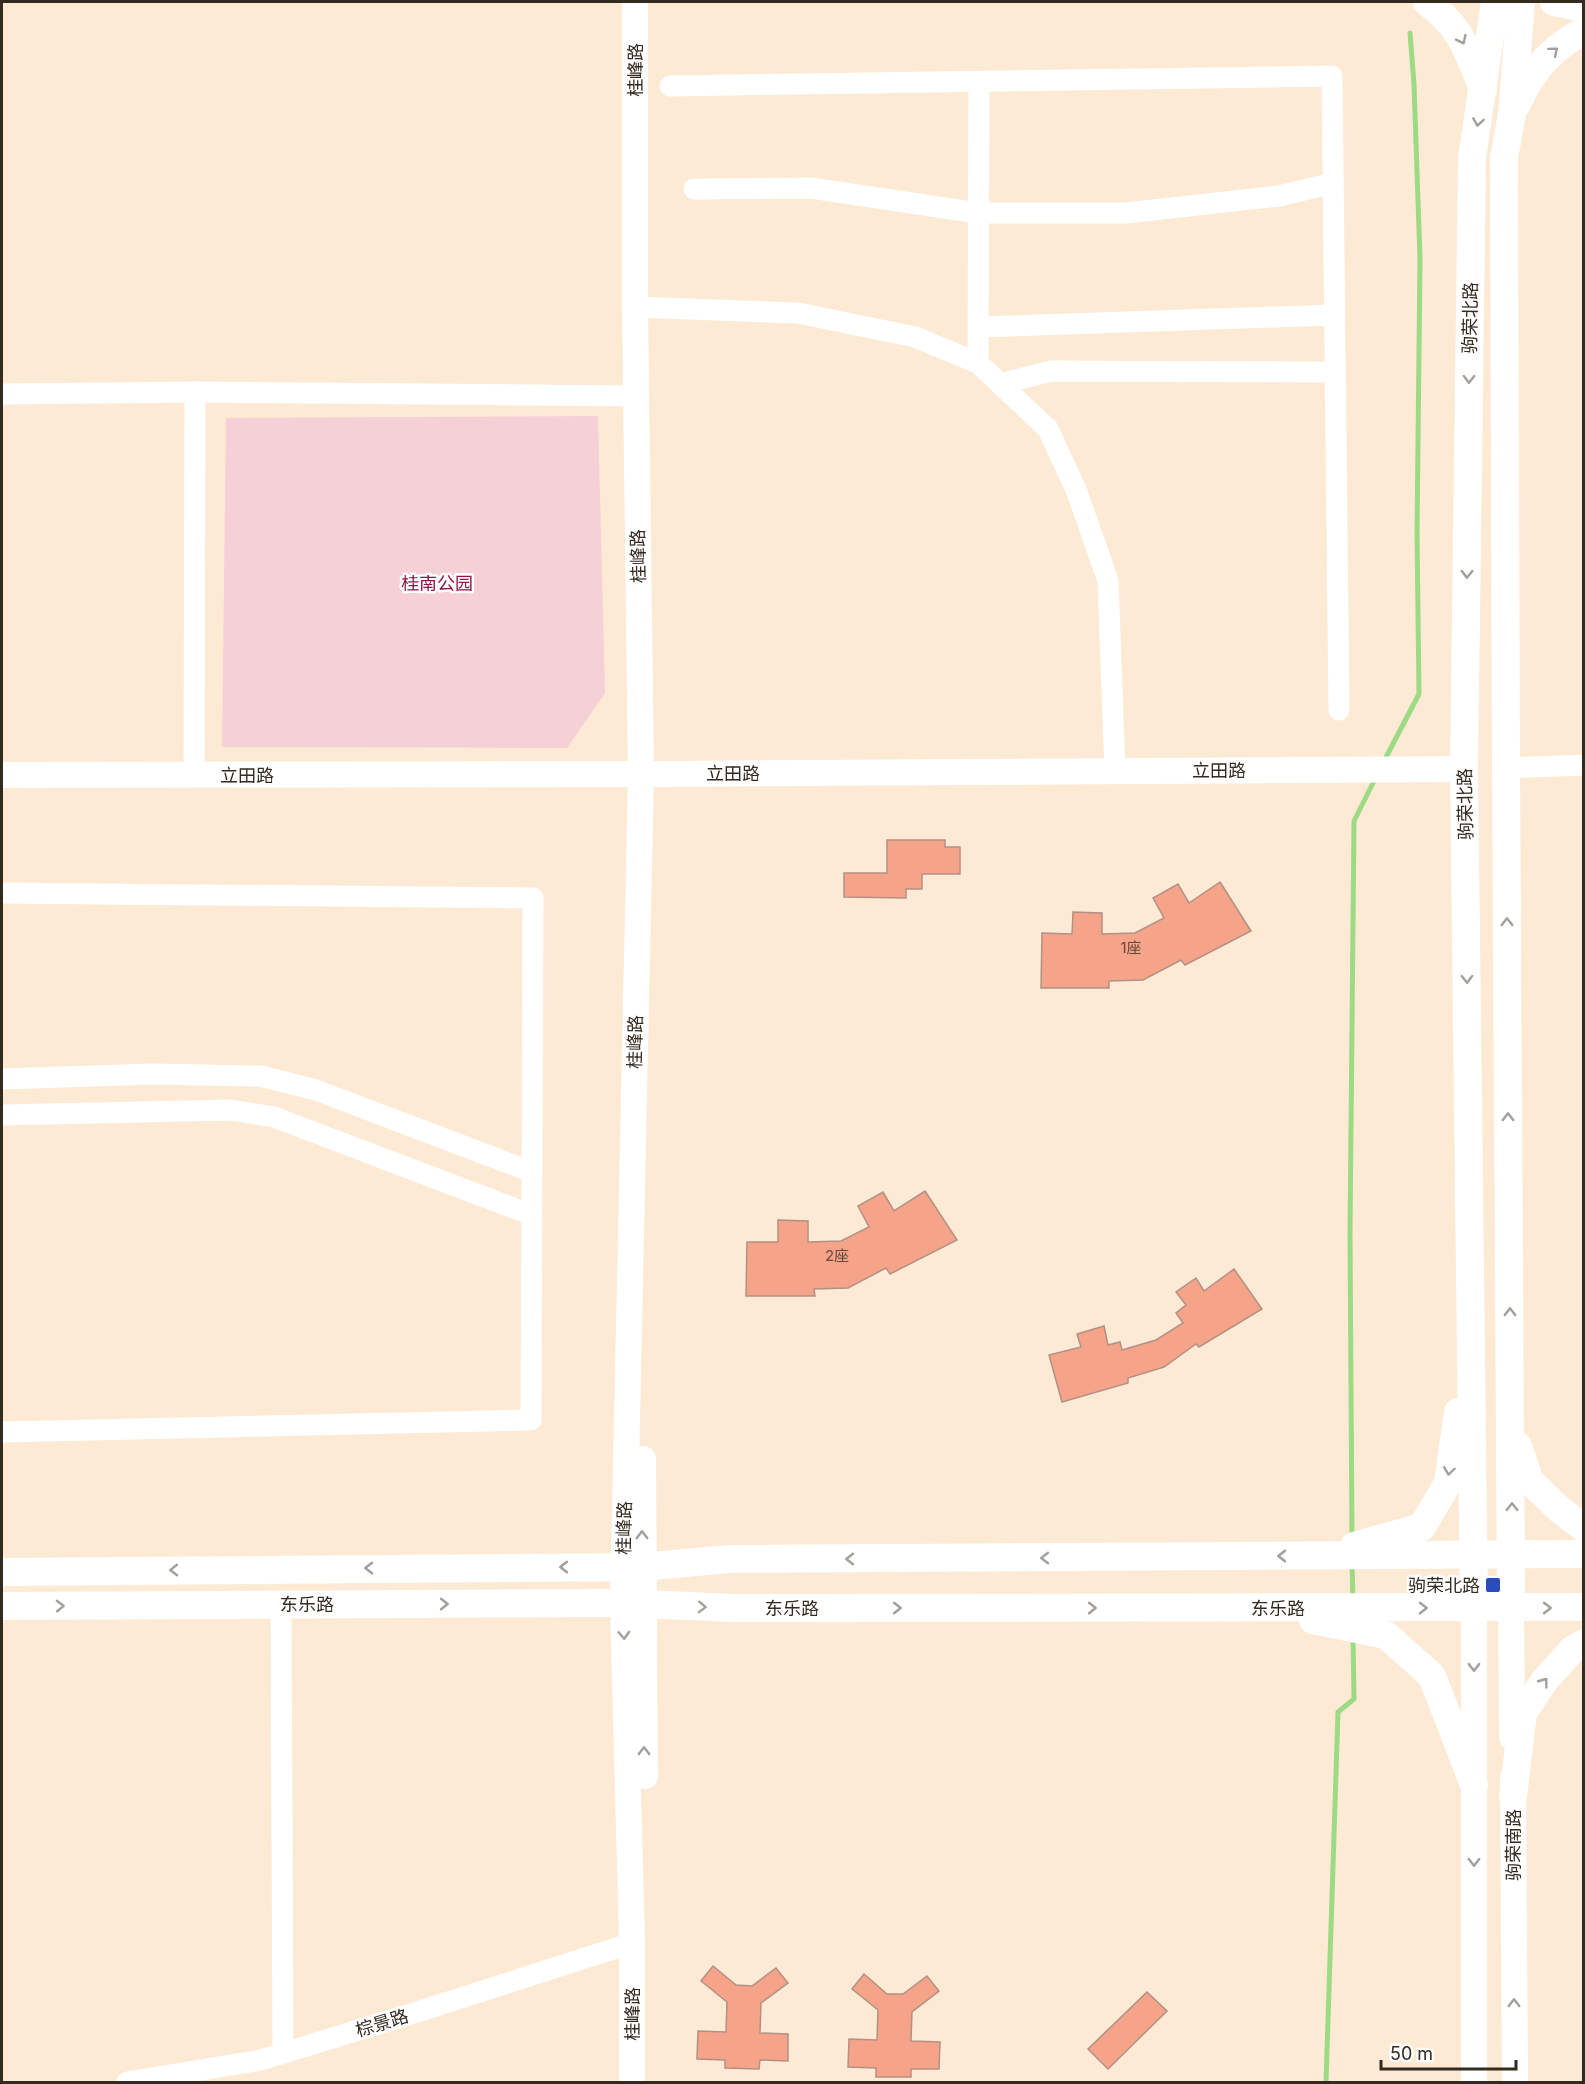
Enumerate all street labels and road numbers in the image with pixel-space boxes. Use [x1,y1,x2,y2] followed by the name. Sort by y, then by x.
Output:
[625,43,646,97] street label: 桂峰路
[1459,282,1481,354] street label: 驹荣北路
[627,529,649,583] street label: 桂峰路
[1192,760,1246,781] street label: 立田路
[706,763,760,784] street label: 立田路
[220,765,274,786] street label: 立田路
[1454,768,1476,840] street label: 驹荣北路
[624,1015,646,1069] street label: 桂峰路
[613,1501,635,1555] street label: 桂峰路
[280,1594,334,1615] street label: 东乐路
[765,1598,819,1619] street label: 东乐路
[1251,1598,1305,1619] street label: 东乐路
[1503,1809,1524,1881] street label: 驹荣南路
[622,1987,643,2041] street label: 桂峰路
[353,2005,411,2041] street label: 棕景路

